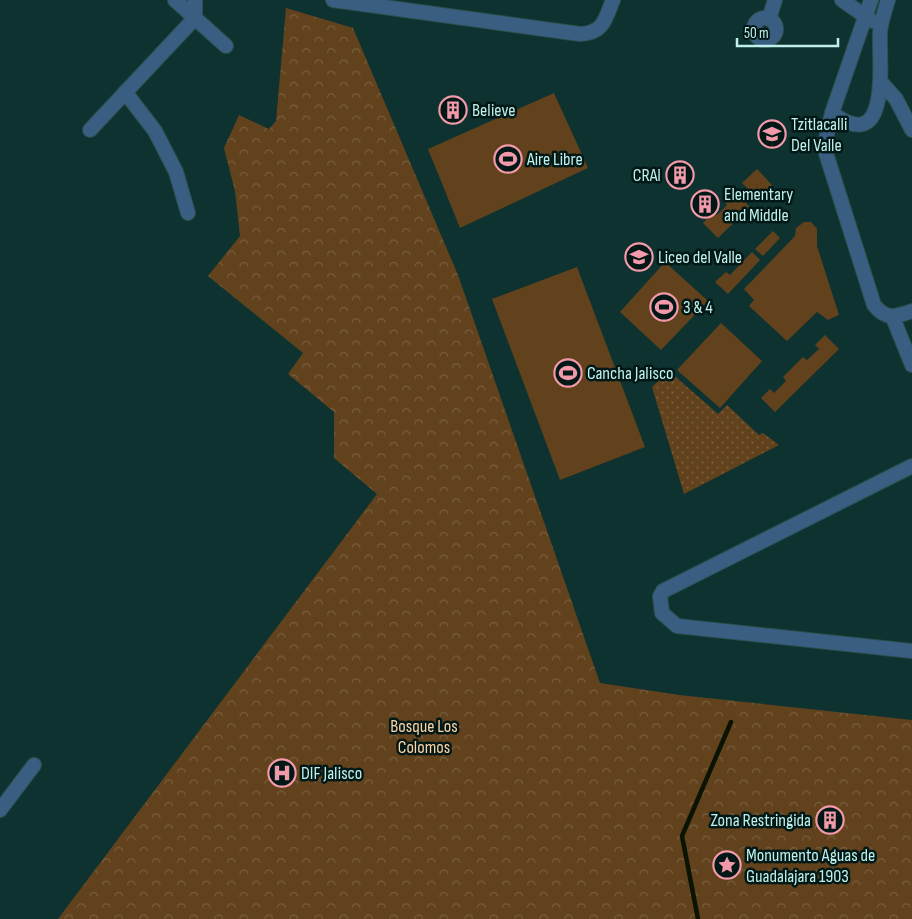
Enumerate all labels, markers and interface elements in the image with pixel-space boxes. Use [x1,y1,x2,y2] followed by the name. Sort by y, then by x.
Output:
[737,15,838,47] scale bar
[744,24,769,43] text: 50 m
[438,95,468,125] building icon: Believe
[472,100,516,121] place label: Believe
[791,114,847,156] place label: Tzitlacalli Del Valle
[757,119,787,149] school or university icon: Tzitlacalli Del Valle
[493,144,523,174] sports icon: Aire Libre
[526,149,583,170] place label: Aire Libre
[665,160,695,190] building icon: CRAI
[633,165,661,186] place label: CRAI
[724,184,793,226] place label: Elementary and Middle
[690,189,720,219] building icon: Elementary and Middle
[624,242,654,272] school or university icon: Liceo del Valle
[658,247,742,268] place label: Liceo del Valle
[649,292,679,322] sports icon: 3 & 4
[683,297,713,318] place label: 3 & 4
[553,358,583,388] sports icon: Cancha Jalisco
[587,363,674,384] place label: Cancha Jalisco
[390,716,458,758] park label: Bosque Los Colomos
[267,758,297,788] hospital icon: DIF Jalisco
[301,763,362,784] place label: DIF Jalisco
[815,805,845,835] building icon: Zona Restringida
[710,810,811,831] place label: Zona Restringida
[746,845,875,887] place label: Monumento Aguas de Guadalajara 1903
[712,850,742,880] place icon: Monumento Aguas de Guadalajara 1903

